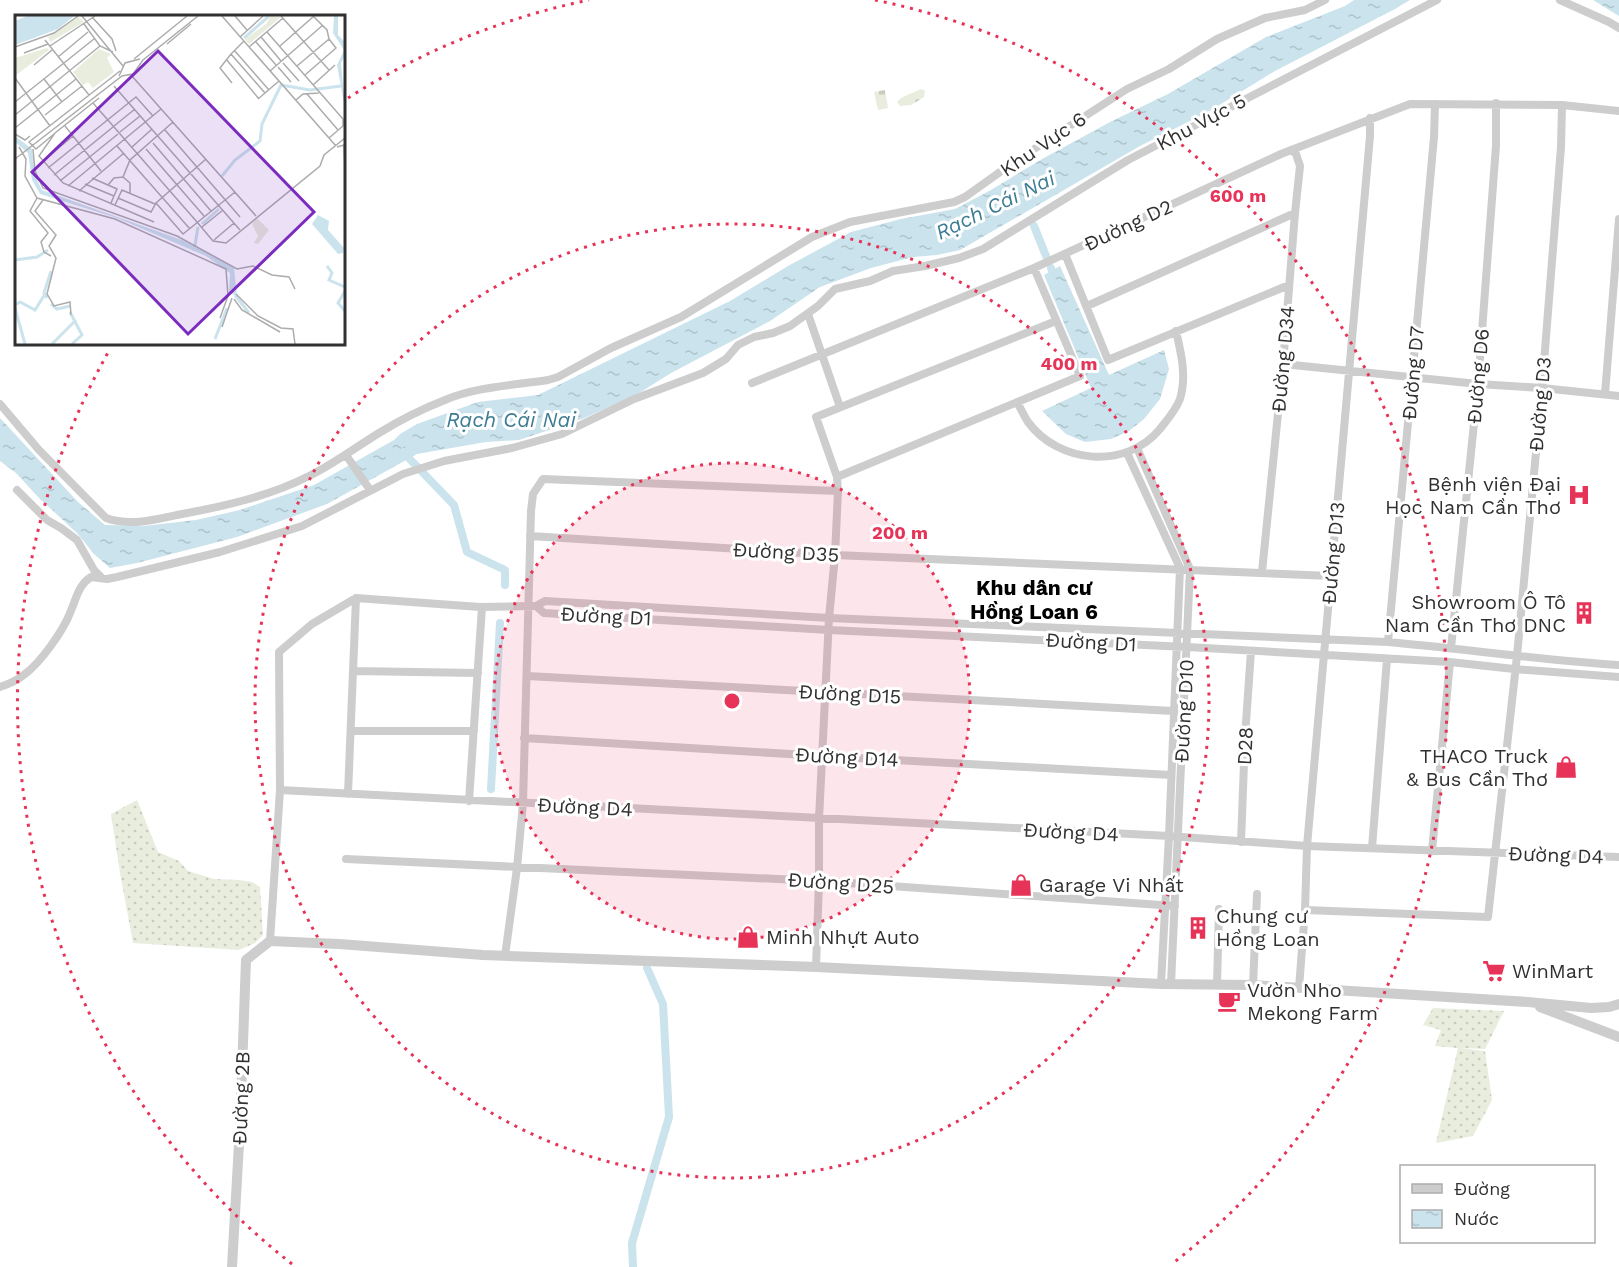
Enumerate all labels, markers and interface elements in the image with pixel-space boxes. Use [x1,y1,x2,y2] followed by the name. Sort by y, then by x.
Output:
[15,15,345,345] inset map
[1152,88,1250,156] street label: Khu Vực 5
[995,106,1091,182] street label: Khu Vực 6
[931,165,1059,245] water label: Rạch Cái Nai
[1210,185,1266,206] text: 600 m
[1080,194,1176,256] street label: Đường D2
[1266,305,1300,413] street label: Đường D34
[1397,325,1429,421] street label: Đường D7
[1462,327,1494,425] street label: Đường D6
[1041,353,1097,374] text: 400 m
[1524,356,1556,452] street label: Đường D3
[446,407,576,432] water label: Rạch Cái Nai
[1385,472,1561,519] place label: Bệnh viện Đại Học Nam Cần Thơ
[1566,482,1592,508] hospital icon: Bệnh viện Đại Học Nam Cần Thơ
[1317,501,1349,605] street label: Đường D13
[872,522,928,543] text: 200 m
[732,537,840,567] street label: Đường D35
[970,575,1098,624] district label: Khu dân cư Hồng Loan 6
[1385,590,1566,637] place label: Showroom Ô Tô Nam Cần Thơ DNC
[1571,600,1597,626] building icon: Showroom Ô Tô Nam Cần Thơ DNC
[560,602,652,630] street label: Đường D1
[1045,628,1137,656] street label: Đường D1
[1169,659,1199,763] street label: Đường D10
[798,679,902,709] street label: Đường D15
[722,691,742,711] centre of rings
[1232,726,1258,766] street label: D28
[795,742,899,772] street label: Đường D14
[1406,744,1548,791] place label: THACO Truck & Bus Cần Thơ
[1553,754,1579,780] shop icon: THACO Truck & Bus Cần Thơ
[537,793,633,821] street label: Đường D4
[1023,818,1119,846] street label: Đường D4
[1508,841,1604,869] street label: Đường D4
[787,867,895,899] street label: Đường D25
[1008,872,1034,898] shop icon: Garage Vi Nhất
[1039,873,1184,897] place label: Garage Vi Nhất
[1216,904,1320,951] place label: Chung cư Hồng Loan
[1185,915,1211,941] building icon: Chung cư Hồng Loan
[735,924,761,950] shop icon: Minh Nhựt Auto
[766,925,919,949] place label: Minh Nhựt Auto
[1481,958,1507,984] supermarket icon: WinMart
[1512,959,1594,983] place label: WinMart
[1247,978,1378,1025] place label: Vườn Nho Mekong Farm
[1216,988,1242,1014] cafe icon: Vườn Nho Mekong Farm
[227,1051,255,1145] street label: Đường 2B
[1400,1165,1595,1243] legend
[1454,1178,1510,1199] text: Đường
[1454,1208,1499,1229] text: Nước

